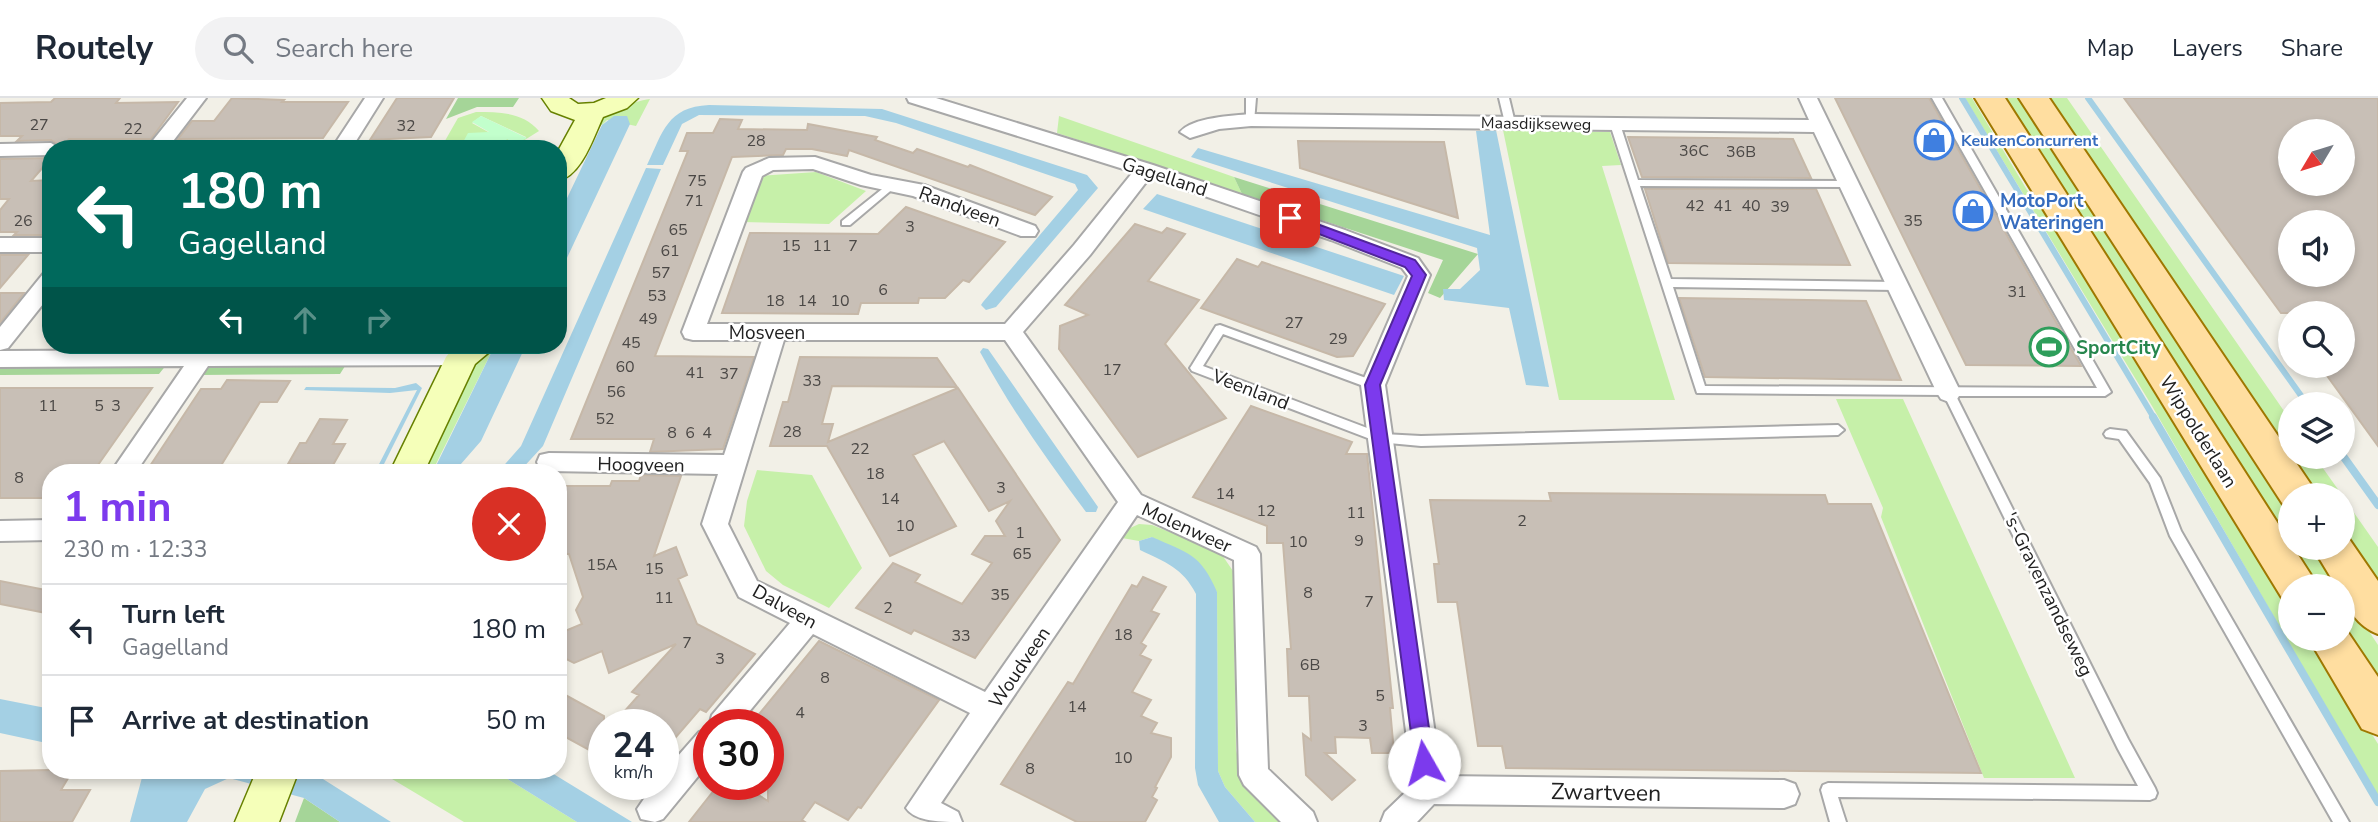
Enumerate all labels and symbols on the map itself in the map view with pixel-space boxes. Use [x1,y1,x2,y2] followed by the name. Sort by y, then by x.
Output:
[1481,112,1591,136] street label: Maasdijkseweg
[29,114,49,136] house number: 27
[396,115,416,137] house number: 32
[123,118,143,140] house number: 22
[1913,119,1955,161] shop icon: KeukenConcurrent
[2278,119,2356,196] north arrow
[746,130,766,152] house number: 28
[1961,130,2099,152] place label: KeukenConcurrent
[1679,140,1709,162] house number: 36C
[1726,141,1756,163] house number: 36B
[1119,151,1211,203] street label: Gagelland
[687,170,707,192] house number: 75
[915,180,1004,234] street label: Randveen
[1260,188,1320,248] pin
[2000,188,2104,236] place label: MotoPort Wateringen
[684,190,704,212] house number: 71
[1952,190,1994,232] shop icon: MotoPort Wateringen
[1685,195,1705,217] house number: 42
[1713,195,1733,217] house number: 41
[1741,195,1761,217] house number: 40
[1770,196,1790,218] house number: 39
[13,210,33,232] house number: 26
[1903,210,1923,232] house number: 35
[905,216,915,238] house number: 3
[668,219,688,241] house number: 65
[781,235,801,257] house number: 15
[812,235,832,257] house number: 11
[848,235,858,257] house number: 7
[660,240,680,262] house number: 61
[651,262,671,284] house number: 57
[878,279,888,301] house number: 6
[2007,281,2027,303] house number: 31
[647,285,667,307] house number: 53
[765,290,785,312] house number: 18
[797,290,817,312] house number: 14
[830,290,850,312] house number: 10
[638,308,658,330] house number: 49
[1284,312,1304,334] house number: 27
[729,320,805,346] street label: Mosveen
[2028,326,2070,368] sports icon: SportCity
[1328,328,1348,350] house number: 29
[621,332,641,354] house number: 45
[2076,335,2162,361] place label: SportCity
[615,356,635,378] house number: 60
[1102,359,1122,381] house number: 17
[685,362,705,384] house number: 41
[719,363,739,385] house number: 37
[1207,363,1293,417] street label: Veenland
[802,370,822,392] house number: 33
[2153,370,2243,493] street label: Wippolderlaan
[606,381,626,403] house number: 56
[38,395,58,417] house number: 11
[94,395,104,417] house number: 5
[111,395,121,417] house number: 3
[595,408,615,430] house number: 52
[782,421,802,443] house number: 28
[667,422,677,444] house number: 8
[685,422,695,444] house number: 6
[702,422,712,444] house number: 4
[850,438,870,460] house number: 22
[597,451,685,479] street label: Hoogveen
[865,463,885,485] house number: 18
[14,467,24,489] house number: 8
[996,477,1006,499] house number: 3
[1215,483,1235,505] house number: 14
[880,488,900,510] house number: 14
[1137,497,1236,559] street label: Molenweer
[1256,500,1276,522] house number: 12
[1346,502,1366,524] house number: 11
[1997,508,2099,681] street label: 's-Gravenzandseweg
[1517,510,1527,532] house number: 2
[895,515,915,537] house number: 10
[1015,522,1025,544] house number: 1
[1354,530,1364,552] house number: 9
[1288,531,1308,553] house number: 10
[1012,543,1032,565] house number: 65
[587,554,618,576] house number: 15A
[644,558,664,580] house number: 15
[747,578,822,635] street label: Dalveen
[1303,582,1313,604] house number: 8
[990,584,1010,606] house number: 35
[654,587,674,609] house number: 11
[1364,591,1374,613] house number: 7
[883,597,893,619] house number: 2
[983,622,1057,713] street label: Woudveen
[1113,624,1133,646] house number: 18
[951,625,971,647] house number: 33
[682,632,692,654] house number: 7
[715,648,725,670] house number: 3
[1300,654,1320,676] house number: 6B
[820,667,830,689] house number: 8
[1375,685,1385,707] house number: 5
[1067,696,1087,718] house number: 14
[795,702,805,724] house number: 4
[693,709,784,800] speed limit sign: 30
[1358,715,1368,737] house number: 3
[1387,726,1461,800] position arrow
[1113,747,1133,769] house number: 10
[1025,758,1035,780] house number: 8
[1550,776,1661,809] street label: Zwartveen

